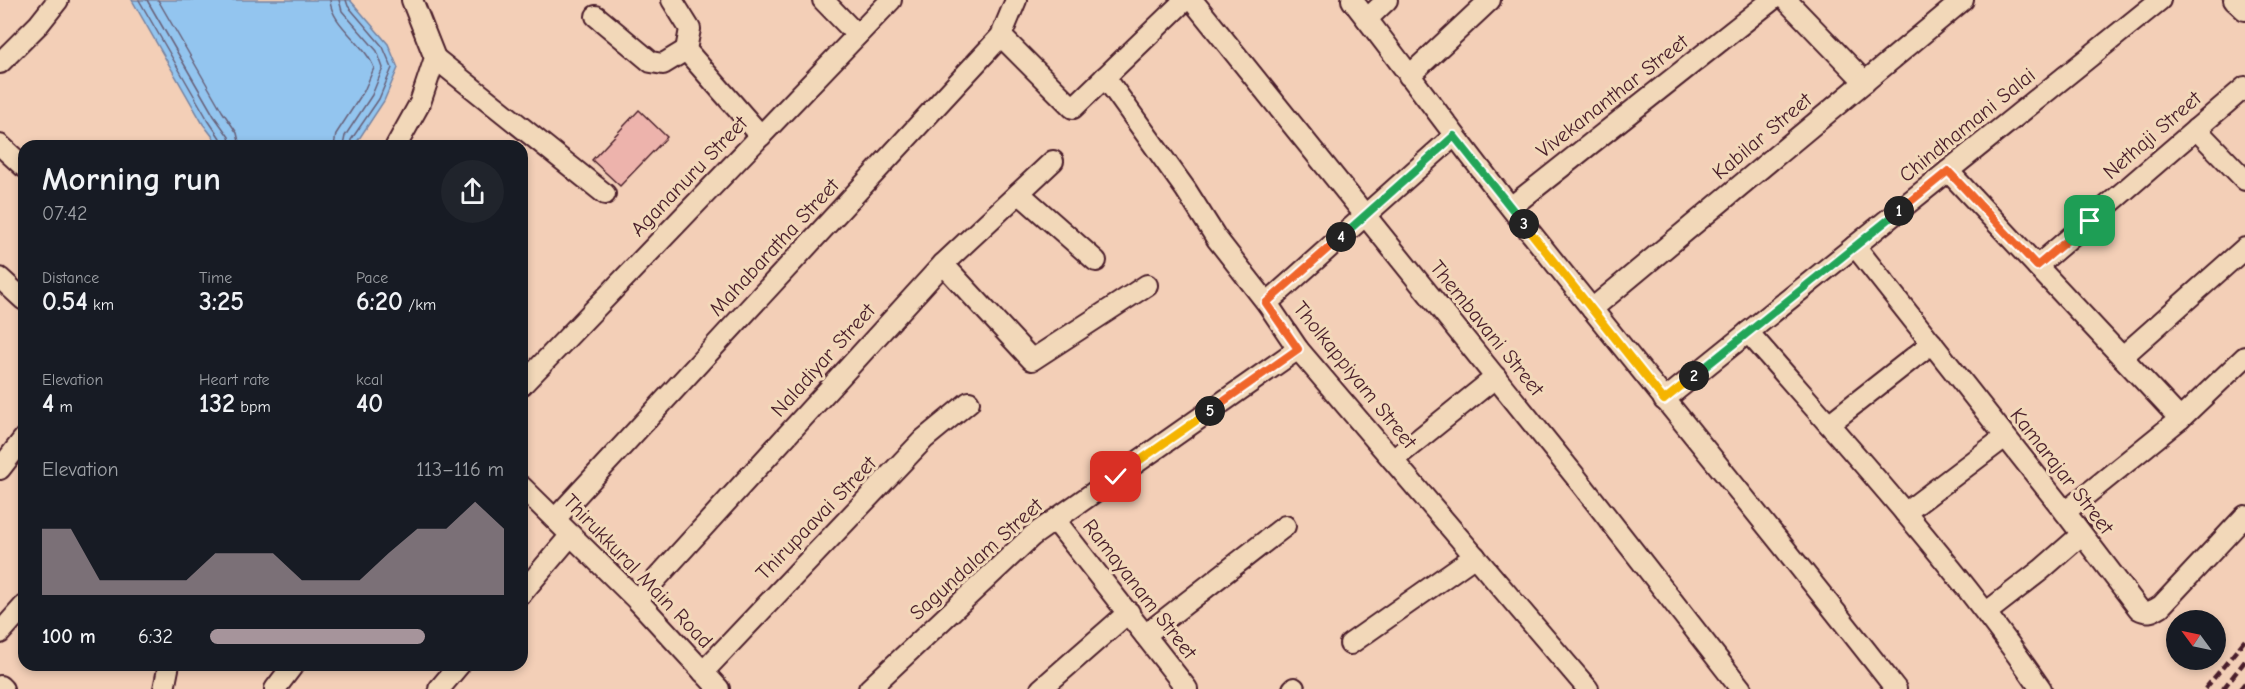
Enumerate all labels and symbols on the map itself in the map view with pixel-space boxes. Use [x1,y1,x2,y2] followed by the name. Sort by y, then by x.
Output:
[1531,29,1693,163] street label: Vivekananthar Street
[1894,63,2040,187] street label: Chindhamani Salai
[2098,85,2207,184] street label: Nethaji Street
[1708,87,1817,184] street label: Kabilar Street
[626,110,753,241] street label: Agananuru Street
[704,173,845,321] street label: Mahabaratha Street
[2064,195,2115,246] pin
[1884,196,1914,226] pin: 1
[1509,209,1539,239] pin: 3
[1326,222,1356,252] pin: 4
[1425,255,1550,401] street label: Thembavani Street
[1288,297,1422,454] street label: Tholkappiyam Street
[766,298,881,421] street label: Naladiyar Street
[1679,361,1709,391] pin: 2
[1195,396,1225,426] pin: 5
[2005,403,2119,540] street label: Kamarajar Street
[751,451,882,585] street label: Thirupaavai Street
[1090,451,1141,502] pin
[558,489,718,653] street label: Thirukkural Main Road
[905,492,1048,625] street label: Sagundalam Street
[1078,514,1203,664] street label: Ramayanam Street
[2166,610,2226,670] north arrow

